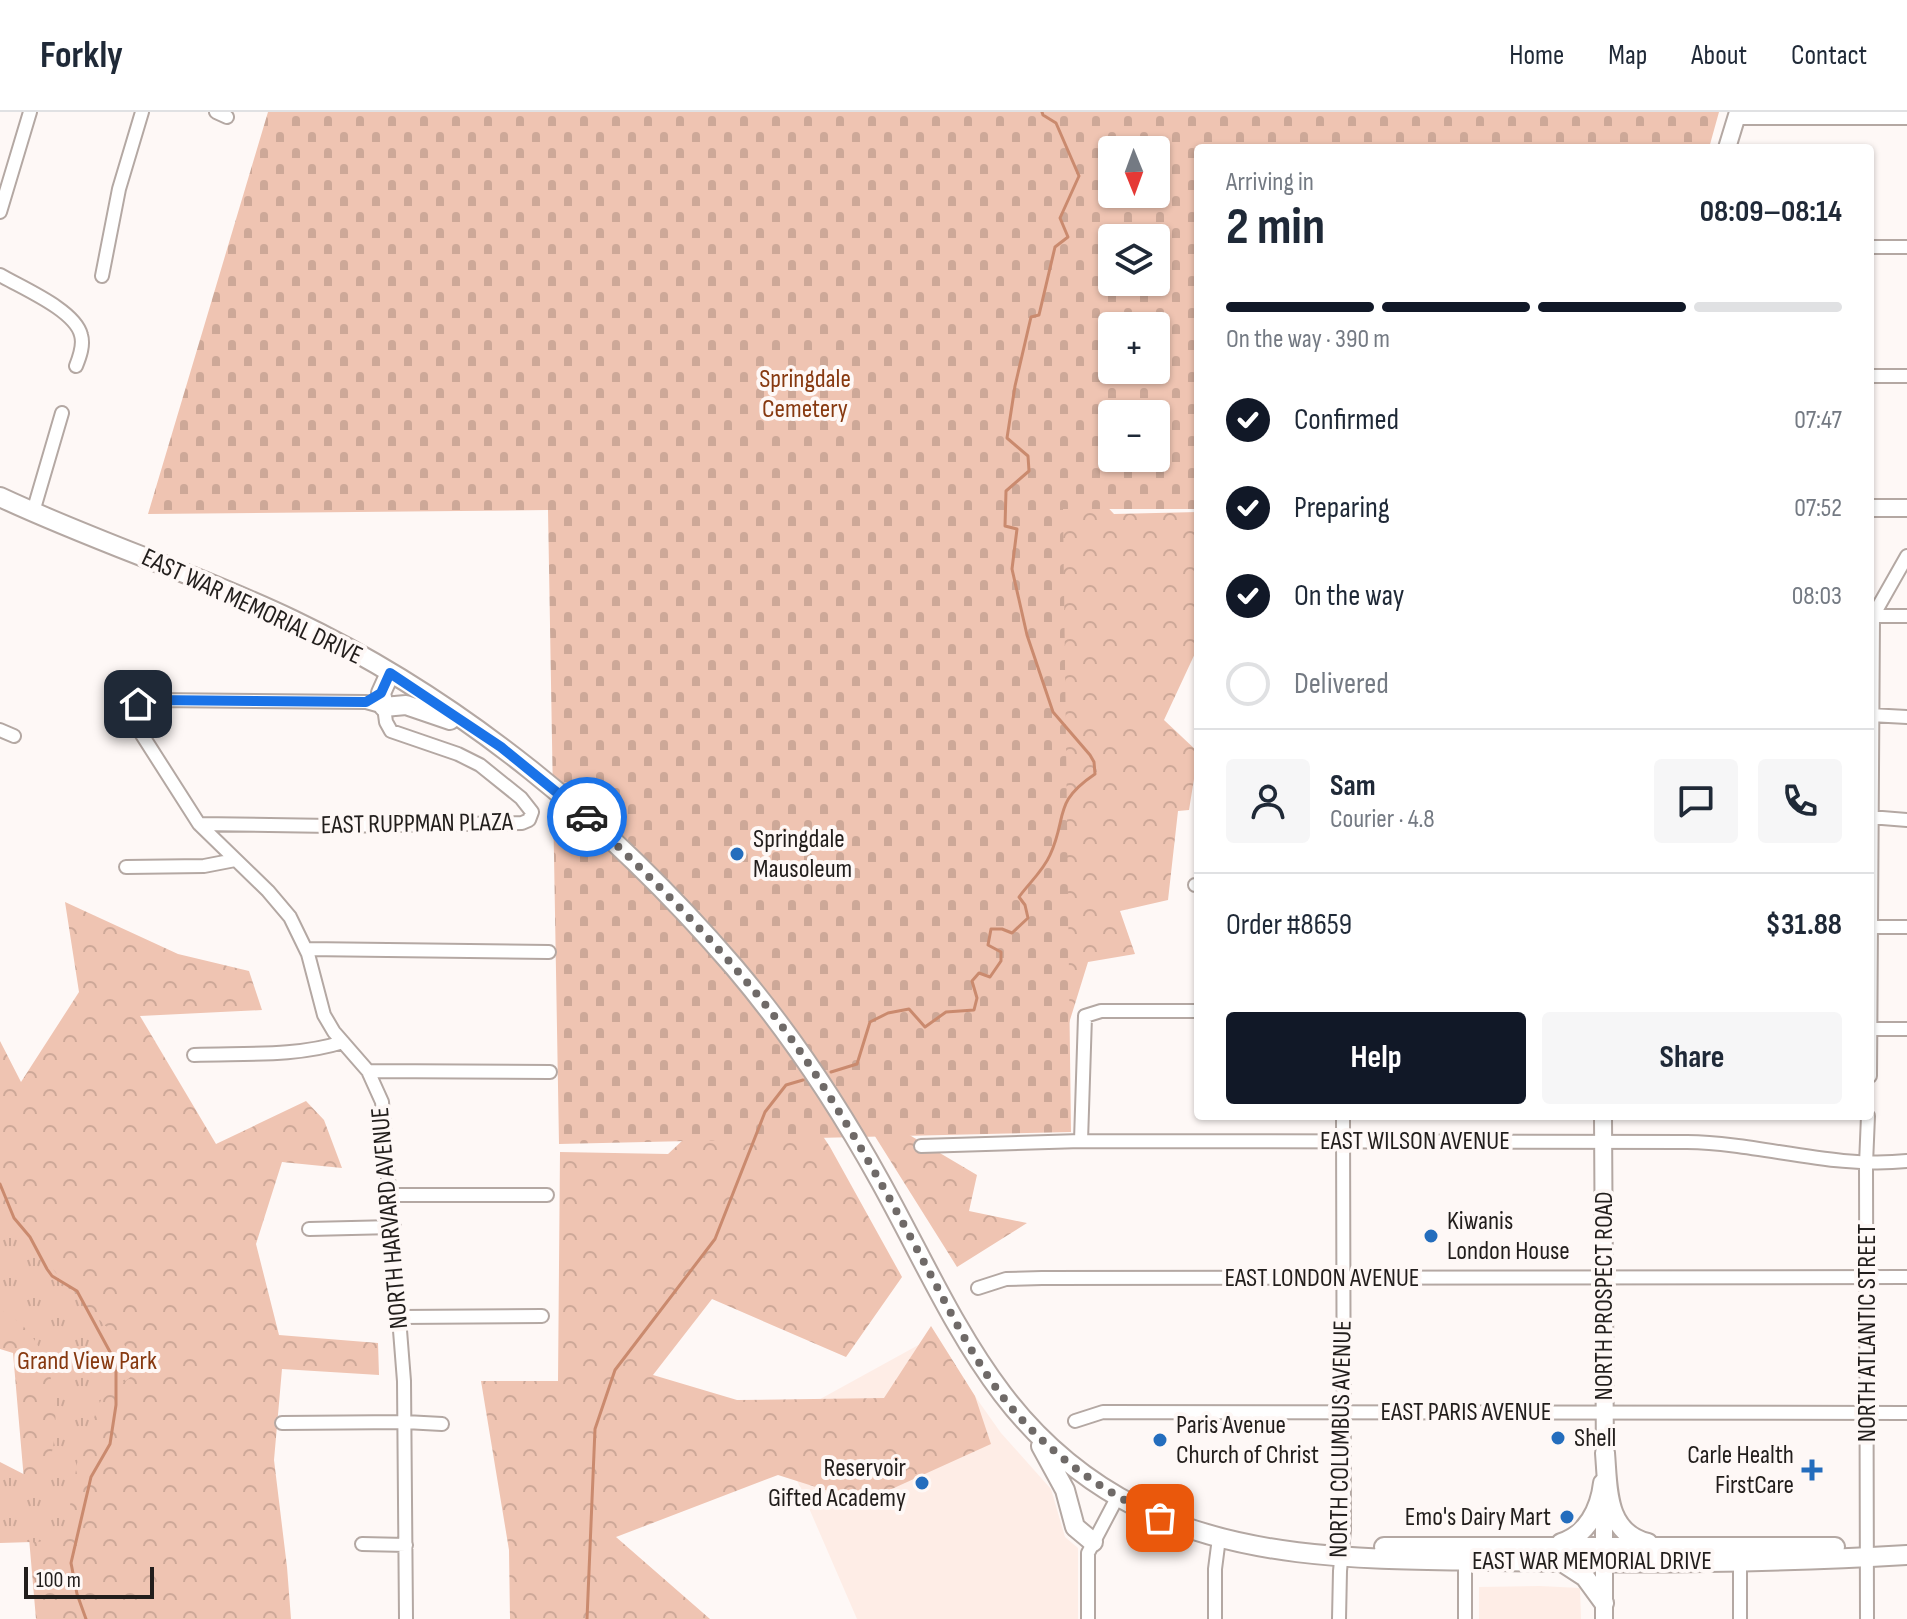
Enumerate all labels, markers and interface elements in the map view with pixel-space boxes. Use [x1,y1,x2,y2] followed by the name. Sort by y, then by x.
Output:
[40,33,123,78] text: Forkly
[1509,39,1564,72] text: Home
[1608,39,1647,72] text: Map
[1691,39,1747,72] text: About
[1791,39,1867,72] text: Contact
[1098,136,1170,208] north arrow
[1098,136,1170,472] map controls
[1226,167,1314,198] text: Arriving in
[1700,194,1842,230] text: 08:09–08:14
[1226,196,1325,259] text: 2 min
[1098,224,1170,296] button: layers
[1098,312,1170,384] button: +
[1226,324,1390,355] text: On the way · 390 m
[759,364,851,425] park label: Springdale Cemetery
[1226,398,1270,442] icon: check
[1098,400,1170,472] button: −
[1294,402,1399,438] text: Confirmed
[1794,405,1842,436] text: 07:47
[1226,486,1270,530] icon: check
[1294,490,1390,526] text: Preparing
[1794,493,1842,524] text: 07:52
[137,542,367,672] street label: EAST WAR MEMORIAL DRIVE
[1226,574,1270,618] icon: check
[1294,578,1404,614] text: On the way
[1792,581,1842,612] text: 08:03
[1294,666,1389,702] text: Delivered
[104,670,172,738] pin
[116,682,160,726] icon: home
[1226,759,1310,843] button: person
[1654,759,1738,843] button: chat
[1758,759,1842,843] button: phone
[1330,768,1376,804] text: Sam
[547,777,627,857] courier
[565,795,609,839] icon: car
[1330,804,1435,835] text: Courier · 4.8
[321,807,514,841] street label: EAST RUPPMAN PLAZA
[753,824,852,885] place label: Springdale Mausoleum
[728,845,746,863] marker: Springdale Mausoleum
[1226,907,1352,943] text: Order #8659
[1766,907,1842,943] text: $31.88
[1226,1012,1526,1104] button: Help
[1542,1012,1842,1104] button: Share
[365,1106,415,1330] street label: NORTH HARVARD AVENUE
[1320,1126,1510,1157] street label: EAST WILSON AVENUE
[1589,1191,1620,1401] street label: NORTH PROSPECT ROAD
[1447,1206,1570,1267] place label: Kiwanis London House
[1852,1224,1883,1442] street label: NORTH ATLANTIC STREET
[1422,1227,1440,1245] marker: Kiwanis London House
[1224,1263,1420,1294] street label: EAST LONDON AVENUE
[1323,1320,1359,1558] street label: NORTH COLUMBUS AVENUE
[17,1346,157,1377] park label: Grand View Park
[1381,1397,1551,1428] street label: EAST PARIS AVENUE
[1176,1410,1319,1471] place label: Paris Avenue Church of Christ
[1574,1423,1616,1454] place label: Shell
[1549,1429,1567,1447] marker: Shell
[1151,1431,1169,1449] marker: Paris Avenue Church of Christ
[1687,1440,1794,1501] place label: Carle Health FirstCare
[768,1453,907,1514] place label: Reservoir Gifted Academy
[1801,1459,1823,1481] marker: Carle Health FirstCare
[913,1474,931,1492] marker: Reservoir Gifted Academy
[1126,1484,1194,1552] pin
[1138,1496,1182,1540] icon: bag
[1405,1502,1551,1533] place label: Emo's Dairy Mart
[1558,1508,1576,1526] marker: Emo's Dairy Mart
[1472,1546,1712,1577] street label: EAST WAR MEMORIAL DRIVE
[24,1563,154,1599] scale bar
[36,1567,81,1594] text: 100 m

